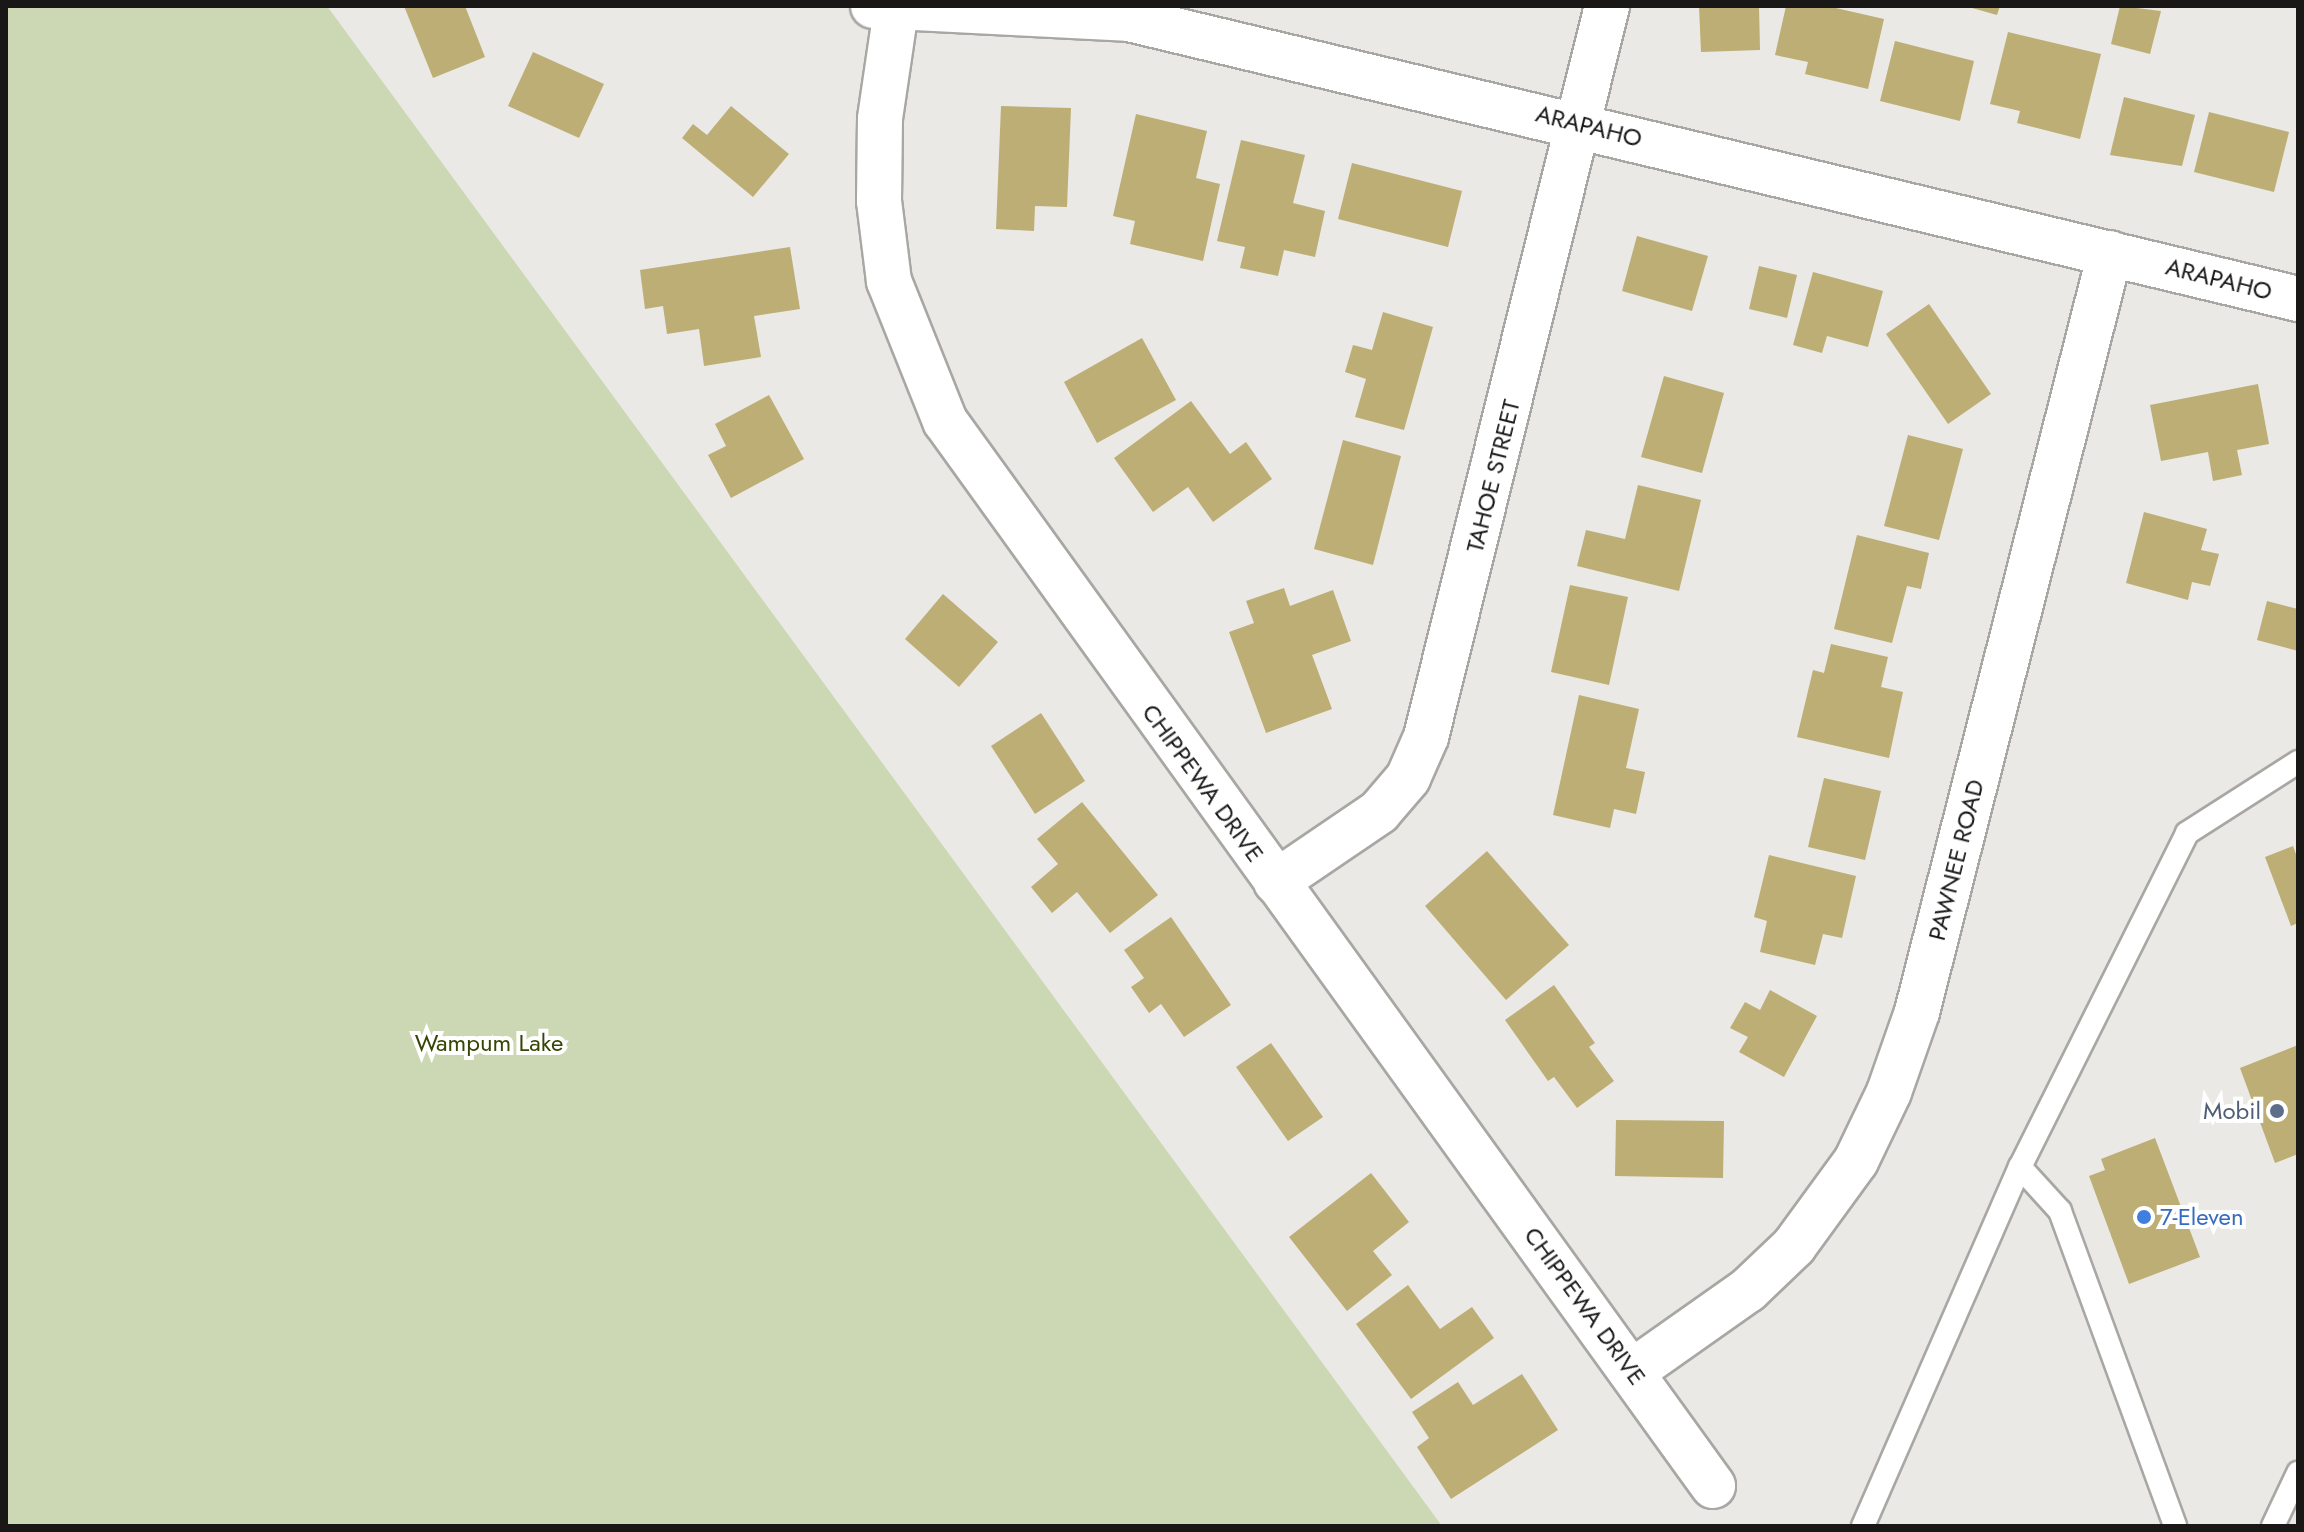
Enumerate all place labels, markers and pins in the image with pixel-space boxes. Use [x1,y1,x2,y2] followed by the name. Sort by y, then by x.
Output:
[2203,1097,2261,1125] place label: Mobil
[2268,1102,2286,1120] marker: Mobil
[2160,1203,2244,1231] place label: 7-Eleven
[2135,1208,2153,1226] marker: 7-Eleven

